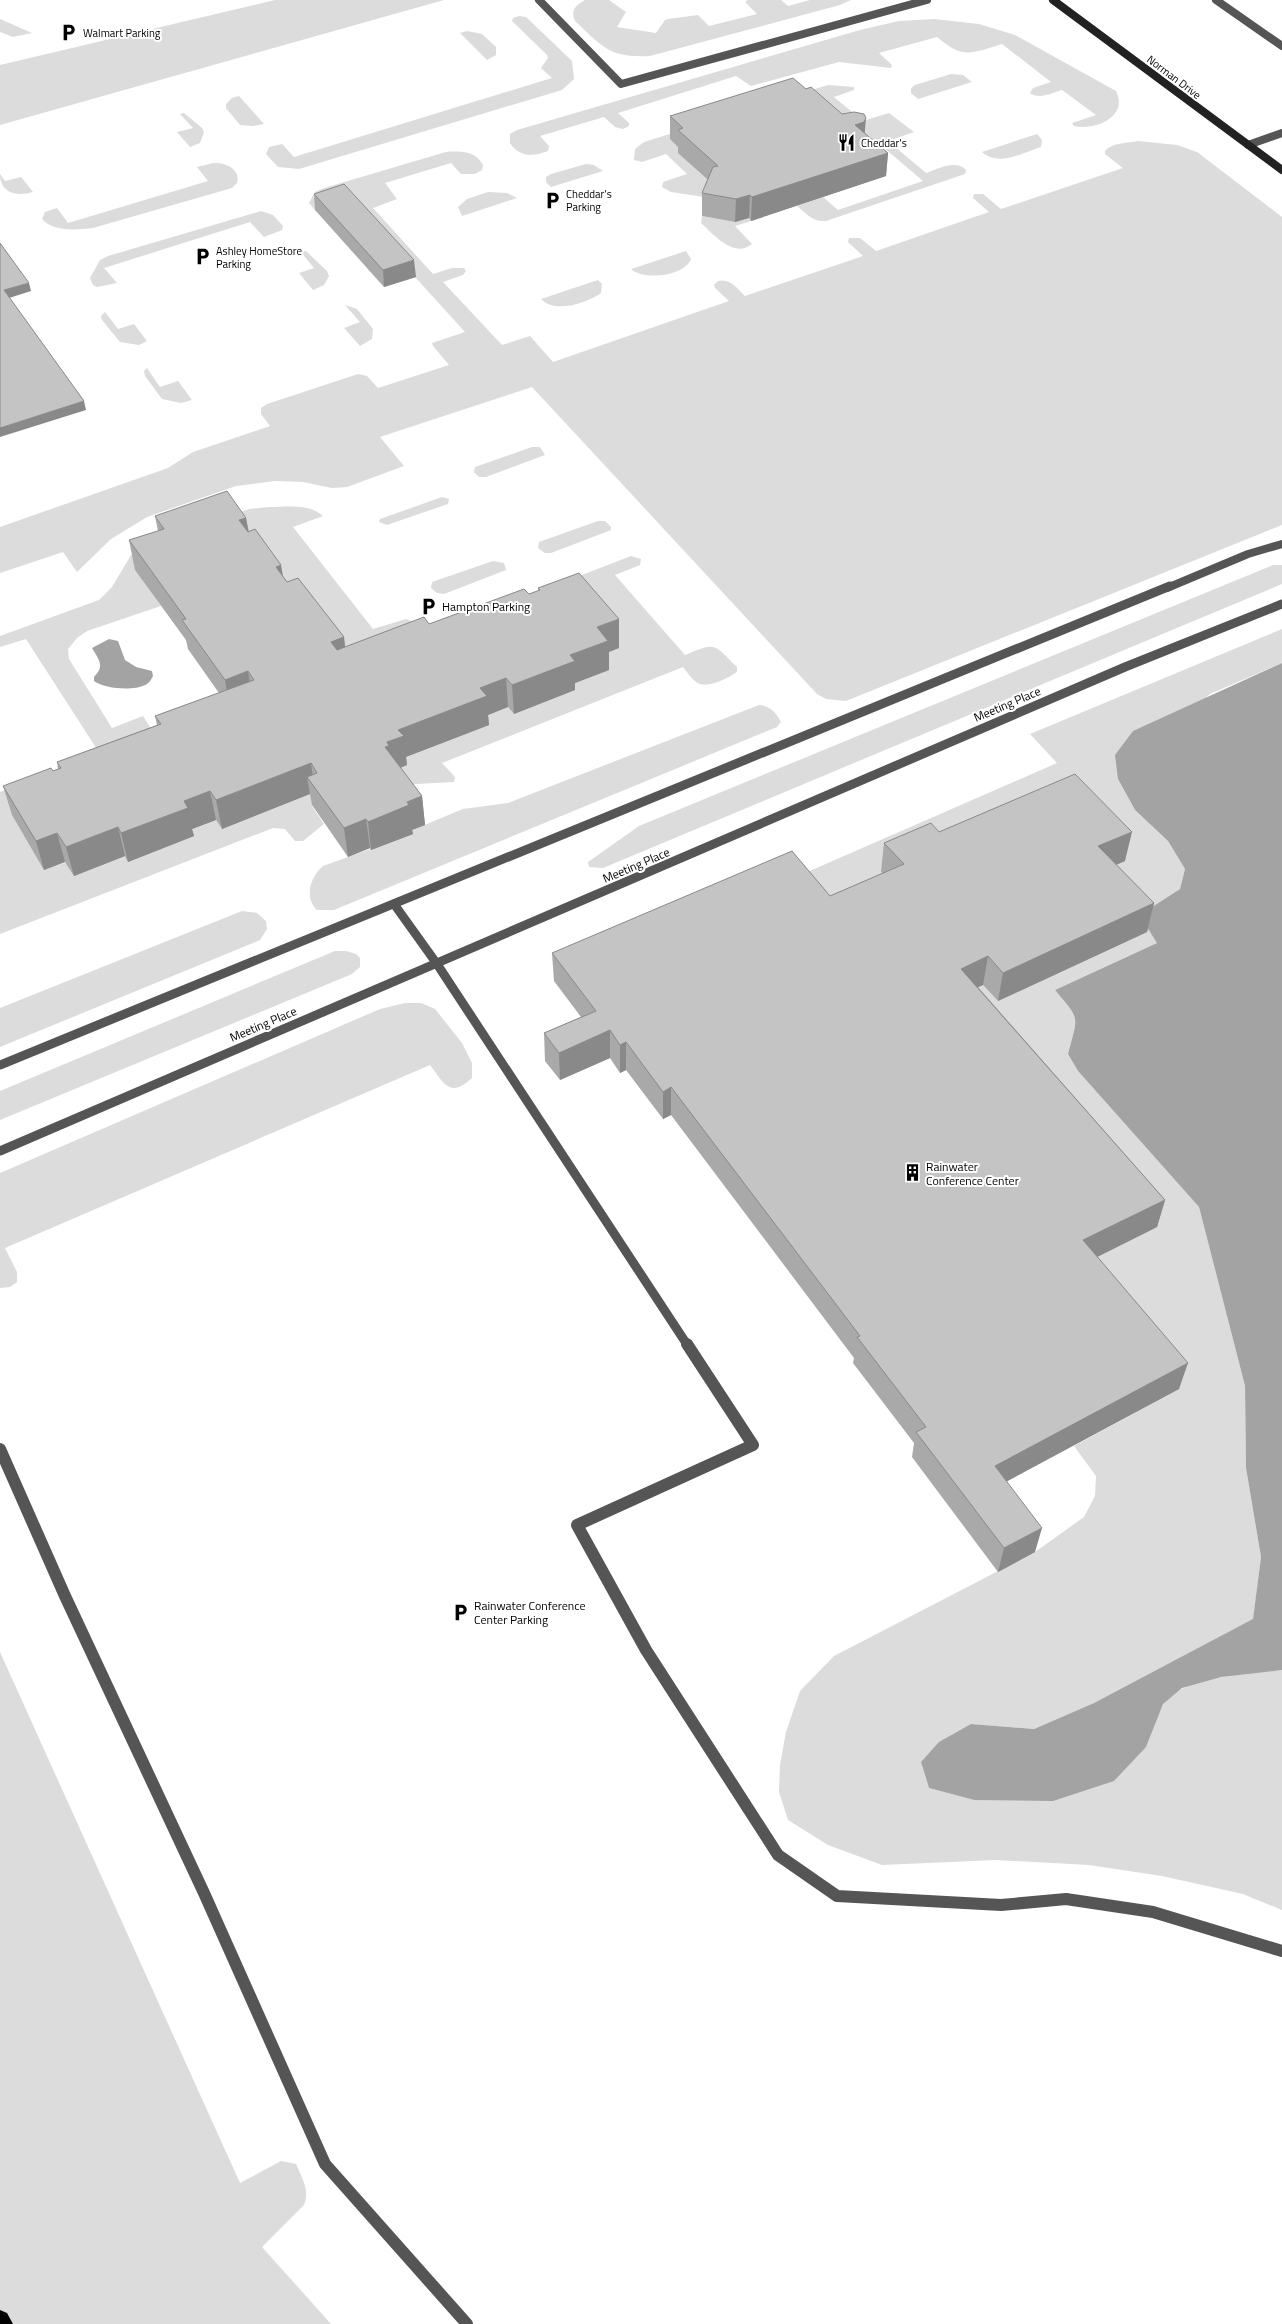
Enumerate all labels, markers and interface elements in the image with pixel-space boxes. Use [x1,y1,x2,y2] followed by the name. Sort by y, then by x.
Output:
[59,23,79,43] parking icon: Walmart Parking
[83,25,161,41] place label: Walmart Parking
[1144,51,1205,103] street label: Norman Drive
[837,133,857,153] restaurant icon: Cheddar's
[861,135,907,151] place label: Cheddar's
[566,186,612,215] place label: Cheddar's Parking
[542,190,562,210] parking icon: Cheddar's Parking
[216,243,302,272] place label: Ashley HomeStore Parking
[192,247,212,267] parking icon: Ashley HomeStore Parking
[418,596,438,616] parking icon: Hampton Parking
[442,597,530,616] place label: Hampton Parking
[970,681,1044,727] street label: Meeting Place
[599,842,673,888] street label: Meeting Place
[226,1001,300,1047] street label: Meeting Place
[926,1157,1019,1190] place label: Rainwater Conference Center
[902,1163,922,1183] building icon: Rainwater Conference Center
[474,1596,585,1629] place label: Rainwater Conference Center Parking
[450,1602,470,1622] parking icon: Rainwater Conference Center Parking

